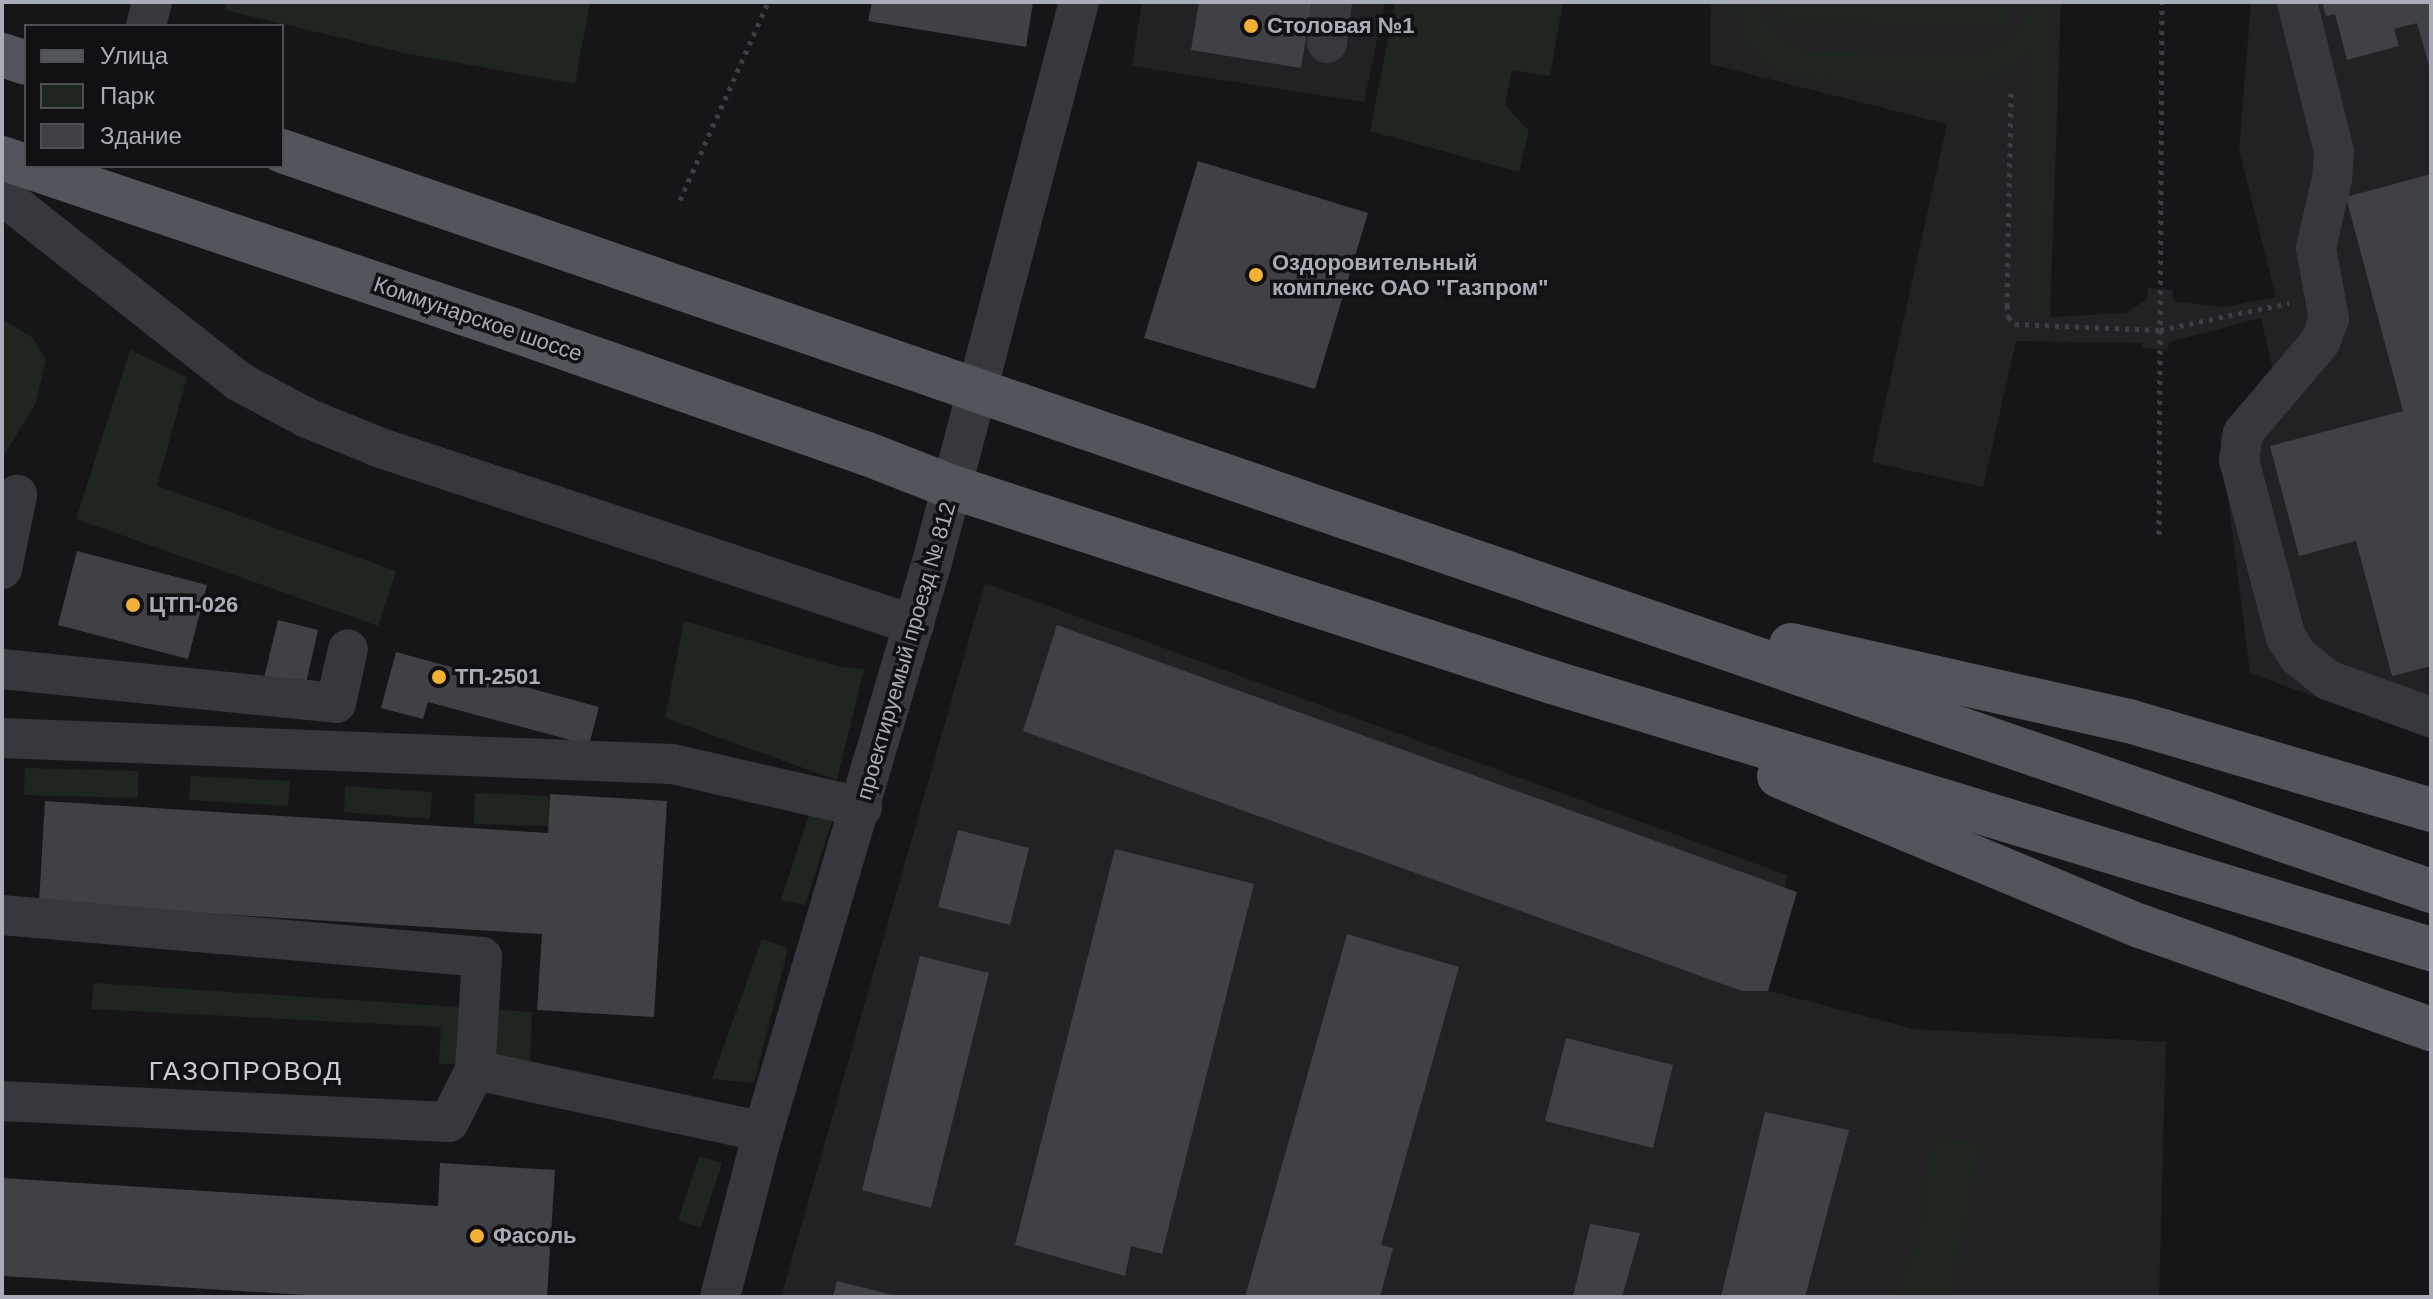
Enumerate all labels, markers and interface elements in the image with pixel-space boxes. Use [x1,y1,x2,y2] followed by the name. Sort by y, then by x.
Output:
[1267,13,1415,39] place label: Столовая №1
[1242,17,1260,35] marker: Столовая №1
[24,24,284,168] legend
[100,42,168,69] text: Улица
[100,82,154,109] text: Парк
[100,122,182,149] text: Здание
[1272,249,1548,300] place label: Оздоровительный комплекс ОАО "Газпром"
[1247,266,1265,284] marker: Оздоровительный комплекс ОАО "Газпром"
[370,271,586,367] street label: Коммунарское шоссе
[851,499,961,803] street label: проектируемый проезд № 812
[149,592,238,618] place label: ЦТП-026
[124,596,142,614] marker: ЦТП-026
[455,664,541,690] place label: ТП-2501
[430,668,448,686] marker: ТП-2501
[149,1056,343,1088] district label: ГАЗОПРОВОД
[493,1223,577,1249] place label: Фасоль
[468,1227,486,1245] marker: Фасоль

